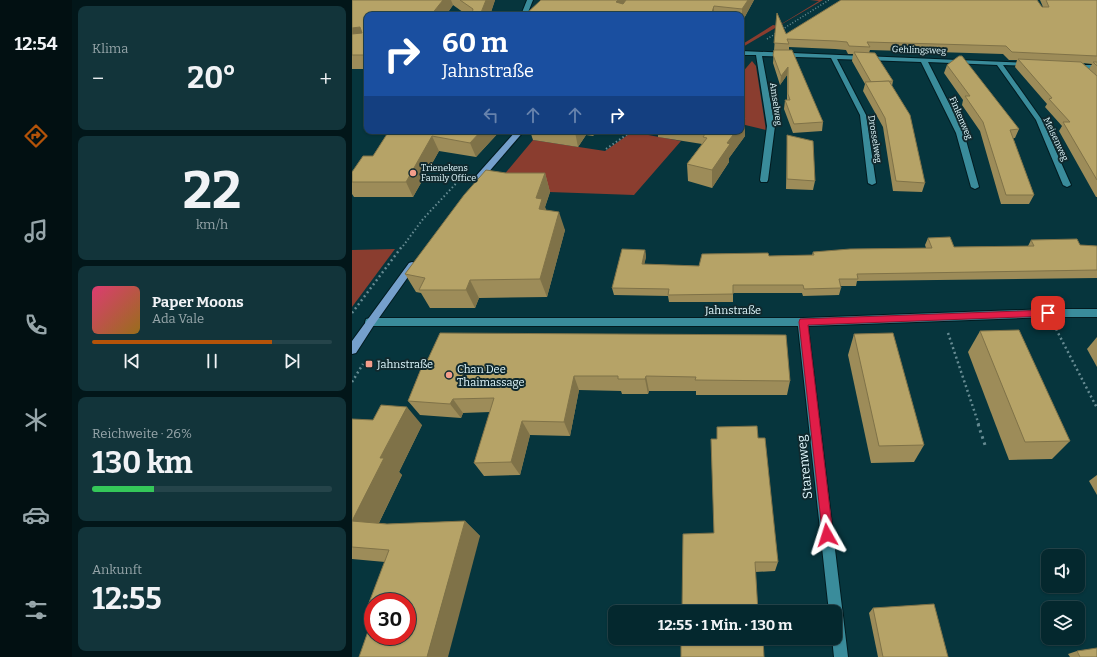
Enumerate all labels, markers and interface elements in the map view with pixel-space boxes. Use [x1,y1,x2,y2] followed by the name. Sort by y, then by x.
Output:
[442,26,508,59] text: 60 m
[376,28,428,80] icon: right
[15,33,57,55] text: 12:54
[92,41,128,56] text: Klima
[892,44,946,56] street label: Gehlingsweg
[187,60,236,96] text: 20°
[442,60,534,82] text: Jahnstraße
[92,65,104,92] text: −
[319,65,332,92] text: +
[768,82,784,126] street label: Amselweg
[948,95,974,141] street label: Finkenweg
[480,104,502,126] icon: left
[522,104,544,126] icon: ahead
[564,104,586,126] icon: ahead
[606,104,628,126] icon: right
[866,114,884,164] street label: Drosselweg
[1042,116,1070,162] street label: Meisenweg
[22,122,50,150] icon: directions
[183,159,241,222] text: 22
[421,163,476,183] place label: Trienekens Family Office
[408,168,418,178] marker: Trienekens Family Office
[22,217,50,245] icon: music
[196,217,228,232] text: km/h
[152,293,244,311] text: Paper Moons
[1031,296,1065,330] pin
[1037,302,1059,324] icon: arrive
[704,304,761,317] street label: Jahnstraße
[22,311,50,339] icon: phone
[152,311,204,326] text: Ada Vale
[121,350,143,372] icon: previous
[201,350,223,372] icon: pause
[281,350,303,372] icon: next
[376,358,433,371] place label: Jahnstraße
[364,359,374,369] marker: Jahnstraße
[457,363,525,389] place label: Chan Dee Thaimassage
[444,370,454,380] marker: Chan Dee Thaimassage
[22,406,50,434] icon: climate
[92,426,192,441] text: Reichweite · 26%
[794,434,815,500] street label: Starenweg
[92,445,193,481] text: 130 km
[22,501,50,529] icon: car
[806,514,848,556] position arrow
[1041,549,1085,645] map controls
[1041,549,1085,593] button: sound
[92,562,142,577] text: Ankunft
[92,581,162,617] text: 12:55
[364,593,416,645] speed limit sign: 30
[22,596,50,624] icon: filters
[1041,601,1085,645] button: layers
[658,616,792,634] text: 12:55 · 1 Min. · 130 m

